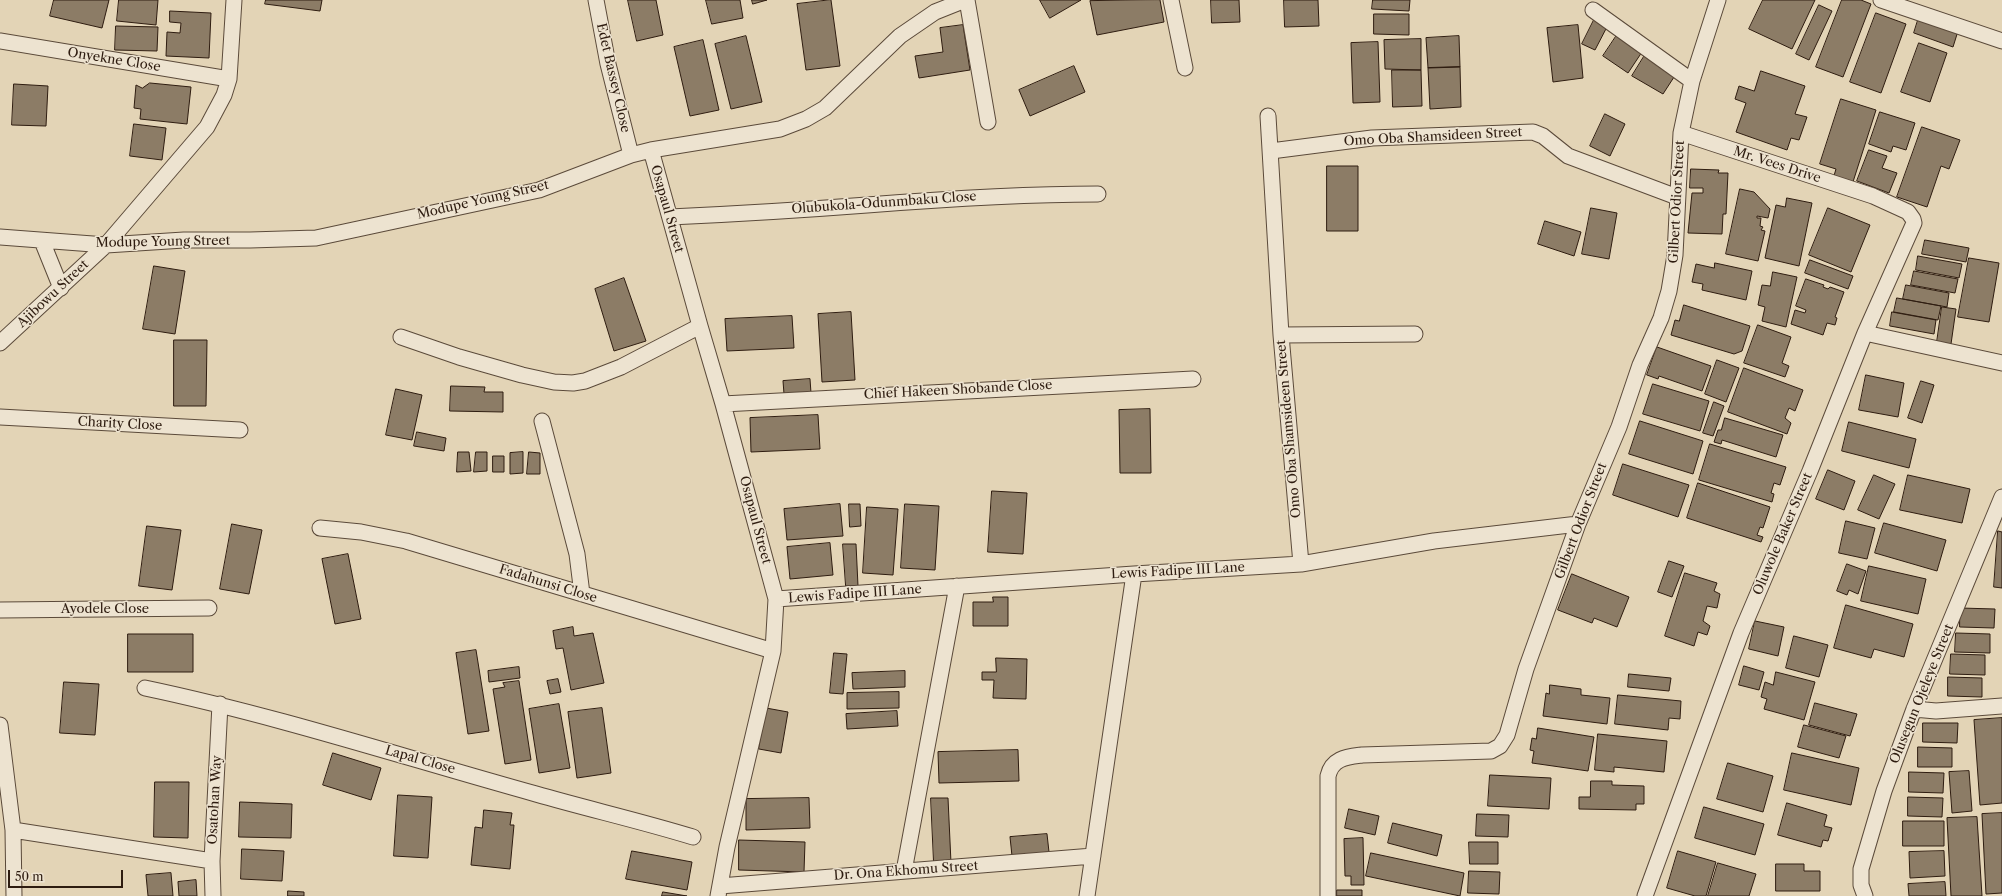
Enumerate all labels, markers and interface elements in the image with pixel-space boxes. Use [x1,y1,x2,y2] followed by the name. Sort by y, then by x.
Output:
[593,22,633,134] street label: Edet Bassey Close
[66,45,162,75] street label: Onyekne Close
[1343,125,1523,149] street label: Omo Oba Shamsideen Street
[1666,140,1688,264] street label: Gilbert Odior Street
[1731,144,1823,186] street label: Mr. Vees Drive
[647,163,687,255] street label: Osapaul Street
[416,177,550,223] street label: Modupe Young Street
[791,189,977,217] street label: Olubukola-Odunmbaku Close
[96,233,230,251] street label: Modupe Young Street
[14,257,92,331] street label: Ajibowu Street
[1273,339,1305,519] street label: Omo Oba Shamsideen Street
[863,377,1053,403] street label: Chief Hakeen Shobande Close
[77,414,163,434] street label: Charity Close
[1552,461,1610,581] street label: Gilbert Odior Street
[1750,470,1816,598] street label: Oluwole Baker Street
[736,474,774,566] street label: Osapaul Street
[1111,560,1245,582] street label: Lewis Fadipe III Lane
[497,562,599,606] street label: Fadahunsi Close
[788,582,922,606] street label: Lewis Fadipe III Lane
[61,601,149,617] street label: Ayodele Close
[1887,622,1957,766] street label: Olusegun Ojeleye Street
[383,743,457,777] street label: Lapal Close
[205,755,225,845] street label: Osatohan Way
[833,858,979,884] street label: Dr. Ona Ekhomu Street
[10,862,125,888] scale bar
[15,869,44,884] text: 50 m

